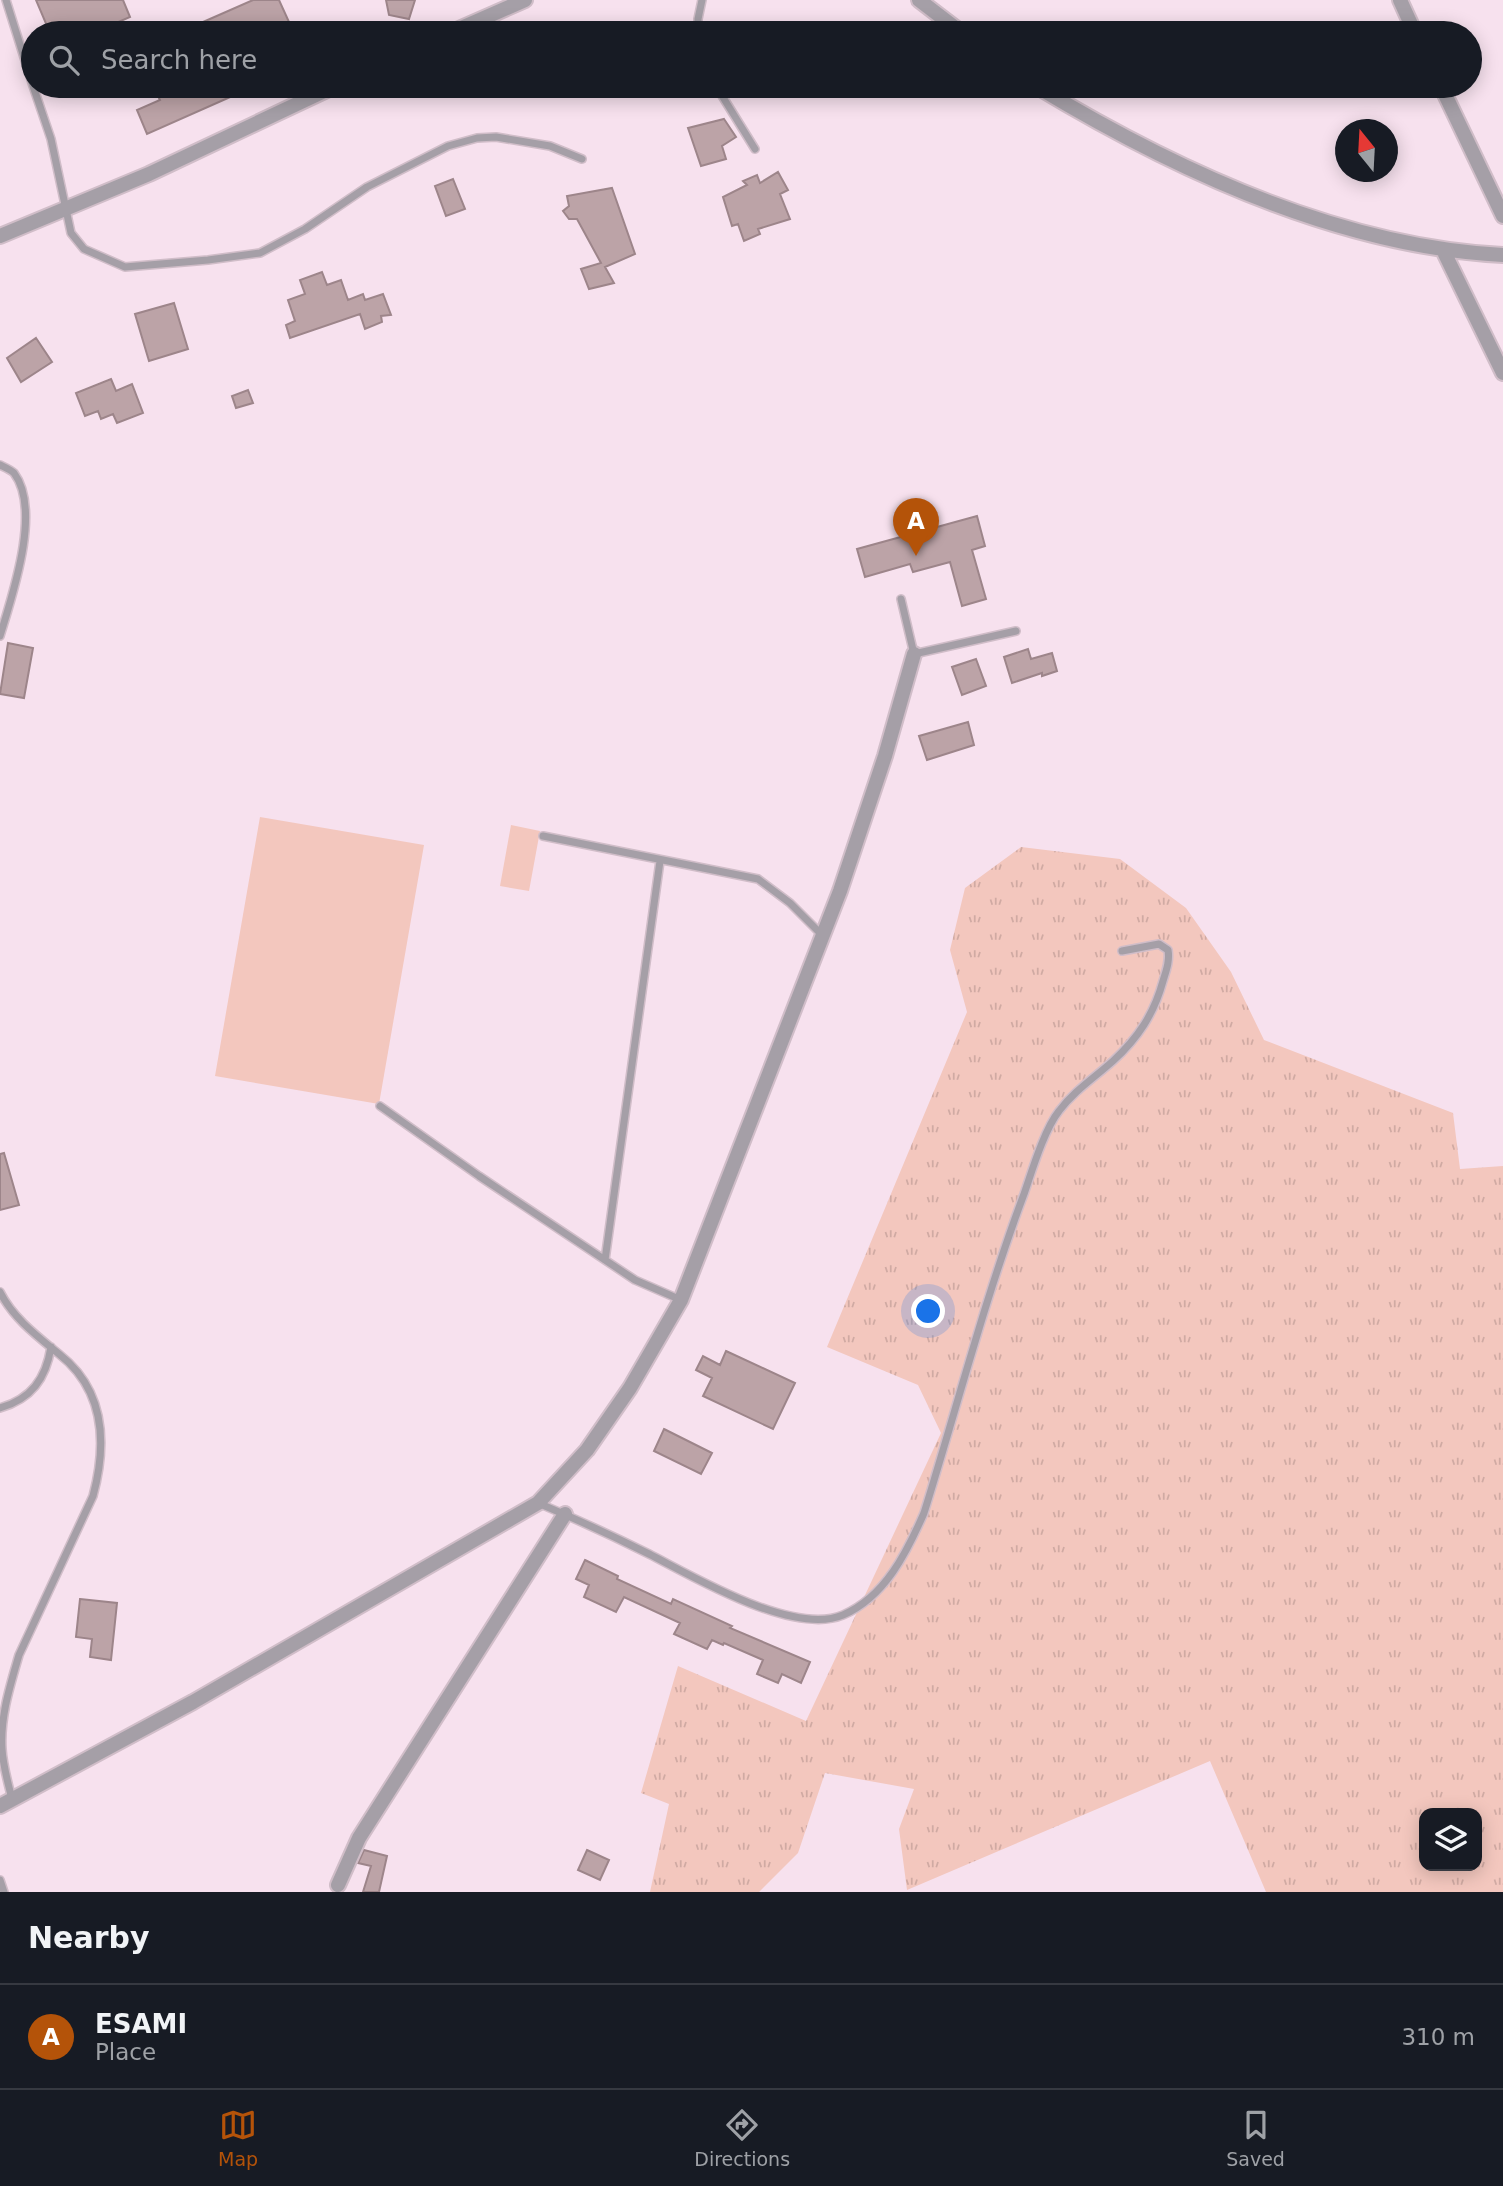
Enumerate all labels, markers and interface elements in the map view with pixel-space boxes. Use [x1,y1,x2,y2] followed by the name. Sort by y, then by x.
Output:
[21,21,1482,98] search box
[45,41,83,79] icon: search
[101,45,257,75] text: Search here
[1335,119,1398,182] north arrow
[893,498,939,556] pin: A
[911,1294,945,1328] your location
[1419,1808,1482,1871] map controls
[1419,1808,1482,1871] button: layers
[28,1920,150,1955] text: Nearby
[95,2009,187,2039] text: ESAMI
[42,2024,60,2050] text: A
[1401,2024,1475,2050] text: 310 m
[95,2039,156,2065] text: Place
[218,2106,258,2170] tab: Map
[694,2106,790,2170] tab: Directions
[1226,2106,1285,2170] tab: Saved

